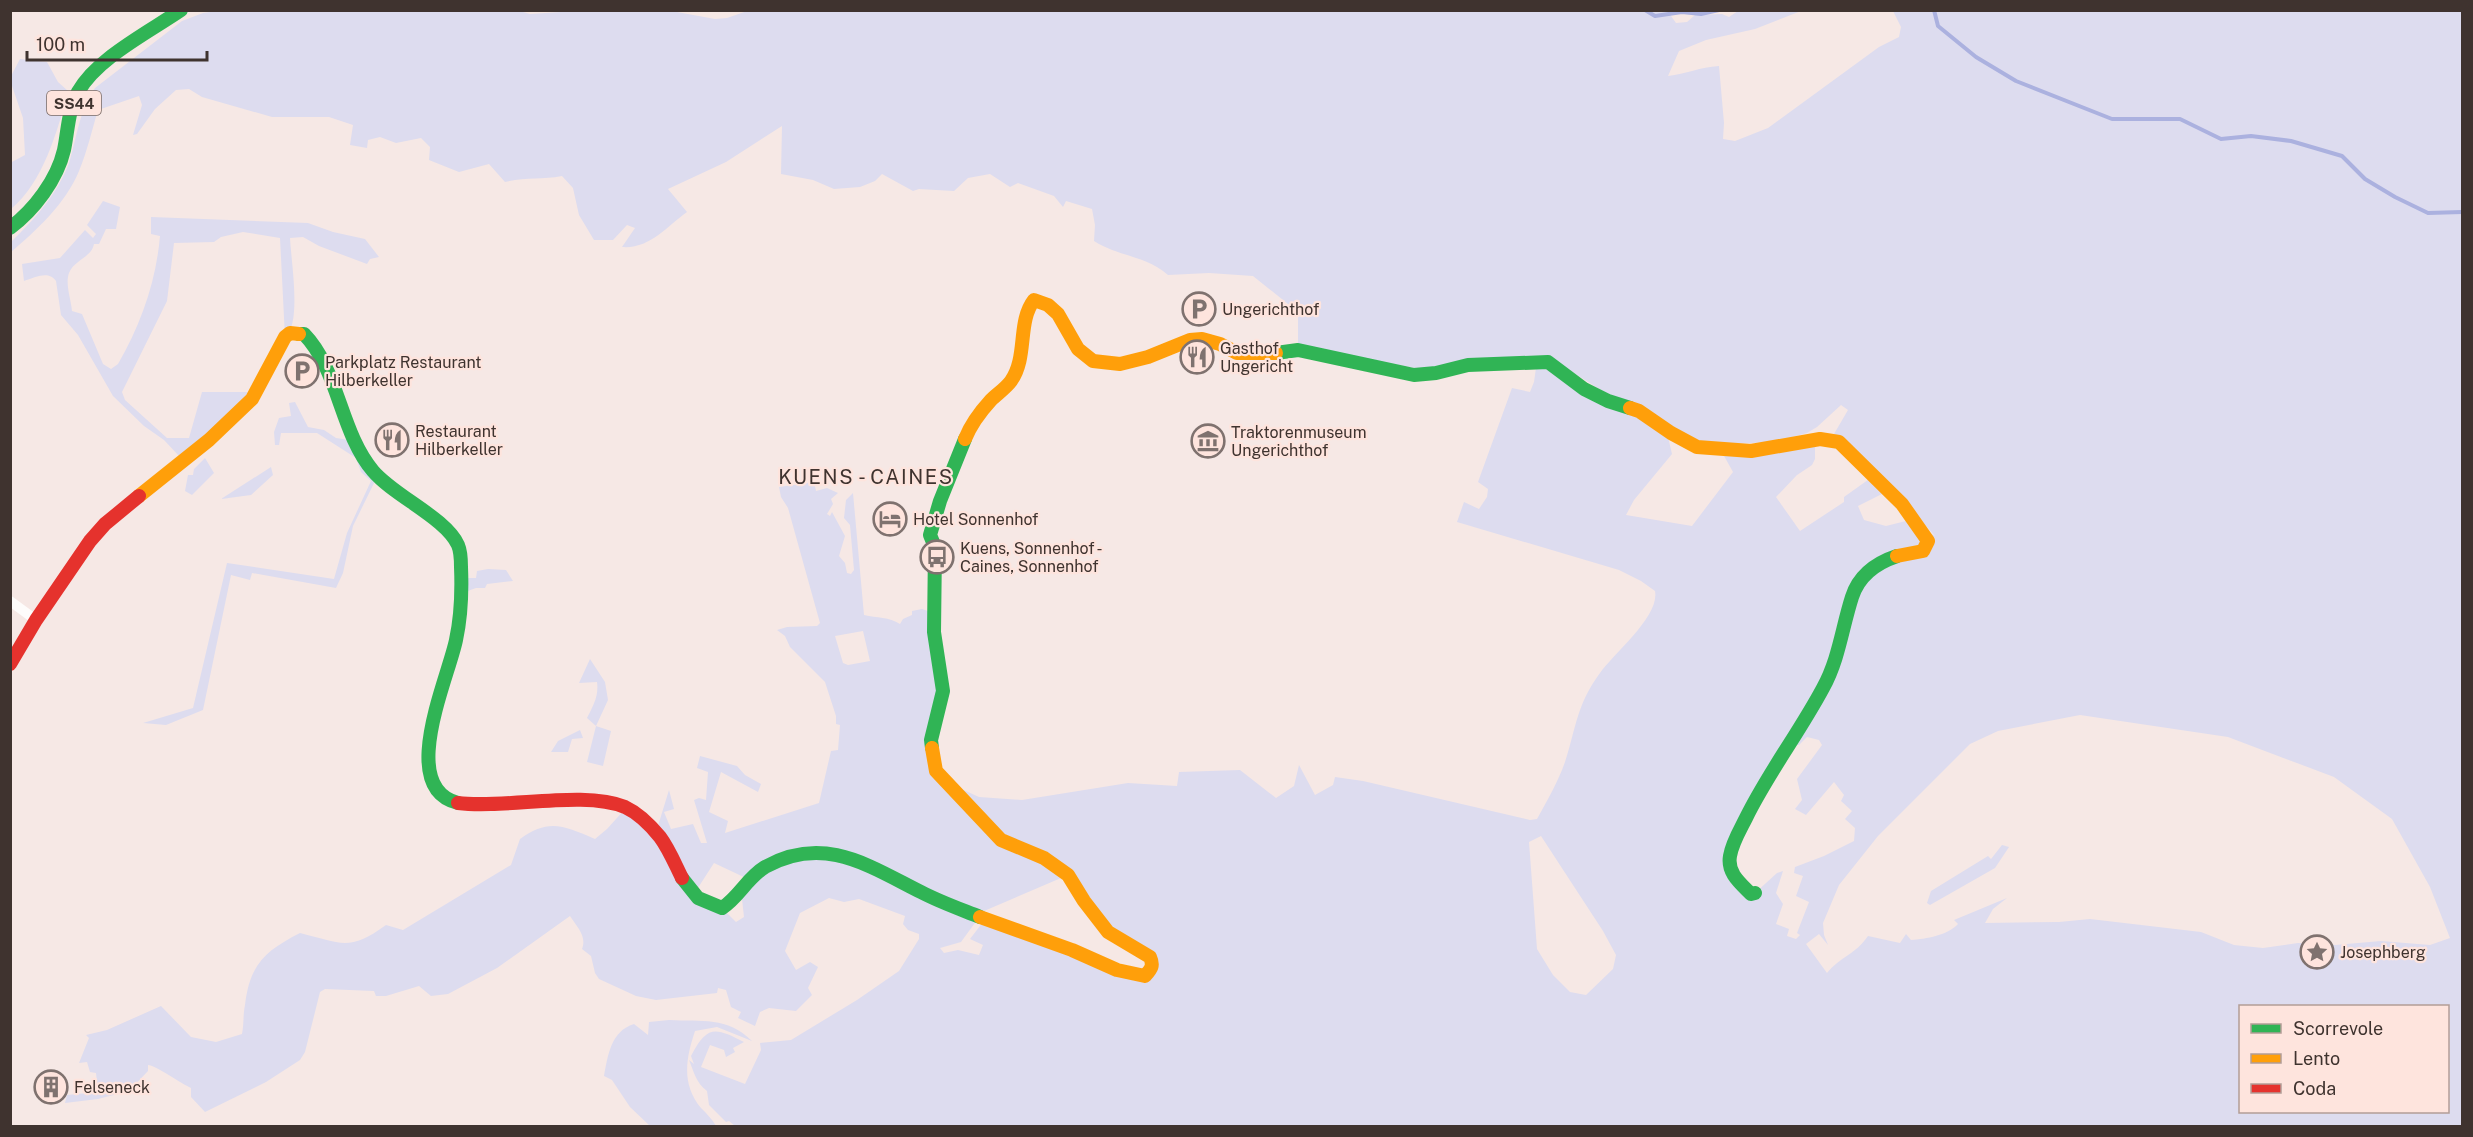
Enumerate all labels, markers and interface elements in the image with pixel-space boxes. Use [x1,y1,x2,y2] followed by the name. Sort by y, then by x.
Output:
[27,24,207,62] scale bar
[36,34,85,55] text: 100 m
[47,91,101,115] road number: SS44
[1181,291,1217,327] parking icon: Ungerichthof
[1222,300,1319,319] place label: Ungerichthof
[1179,339,1215,375] restaurant icon: Gasthof Ungericht
[1220,339,1293,376] place label: Gasthof Ungericht
[284,353,320,389] parking icon: Parkplatz Restaurant Hilberkeller
[325,353,482,390] place label: Parkplatz Restaurant Hilberkeller
[374,422,410,458] restaurant icon: Restaurant Hilberkeller
[415,422,503,459] place label: Restaurant Hilberkeller
[1190,423,1226,459] museum icon: Traktorenmuseum Ungerichthof
[1231,423,1367,460] place label: Traktorenmuseum Ungerichthof
[778,465,954,489] district label: KUENS - CAINES
[872,501,908,537] hotel icon: Hotel Sonnenhof
[913,510,1038,529] place label: Hotel Sonnenhof
[919,539,955,575] bus stop icon: Kuens, Sonnenhof - Caines, Sonnenhof
[960,539,1103,576] place label: Kuens, Sonnenhof - Caines, Sonnenhof
[2299,934,2335,970] place icon: Josephberg
[2340,943,2426,962] place label: Josephberg
[2239,1005,2449,1113] legend
[2293,1018,2383,1039] text: Scorrevole
[2293,1048,2340,1069] text: Lento
[33,1069,69,1105] building icon: Felseneck
[74,1078,150,1097] place label: Felseneck
[2293,1078,2336,1099] text: Coda

